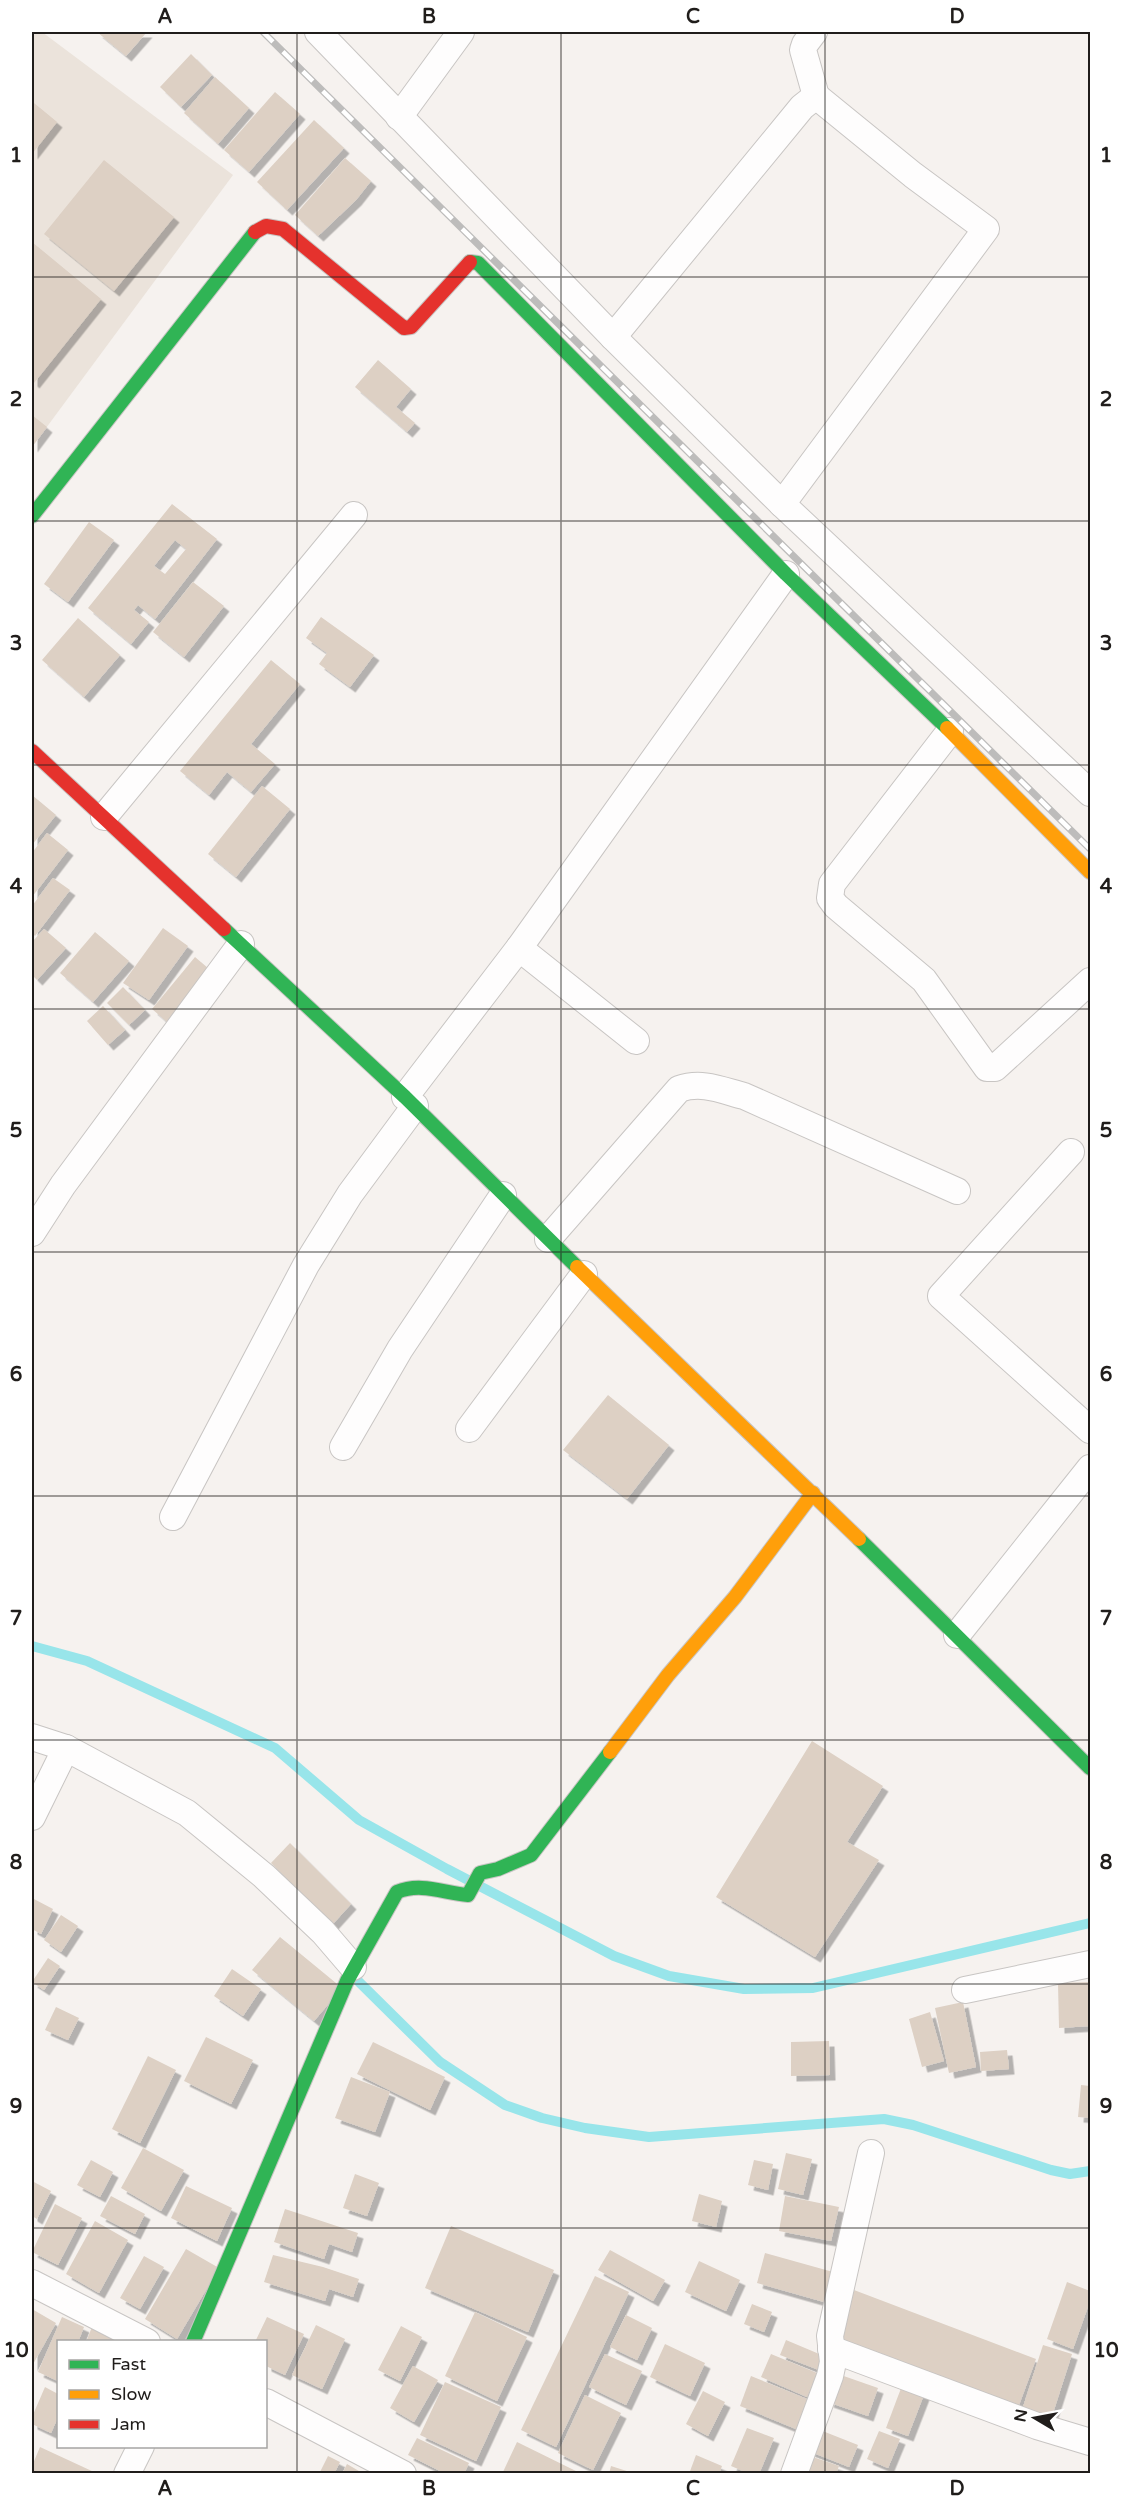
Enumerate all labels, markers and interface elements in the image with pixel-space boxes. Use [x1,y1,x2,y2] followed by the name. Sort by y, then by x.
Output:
[158,5,173,29] text: A
[422,5,436,29] text: B
[686,5,700,29] text: C
[949,5,965,29] text: D
[10,144,22,168] text: 1
[1100,144,1112,168] text: 1
[10,388,22,412] text: 2
[1100,388,1112,412] text: 2
[10,632,22,656] text: 3
[1100,632,1112,656] text: 3
[10,875,23,899] text: 4
[1100,875,1113,899] text: 4
[10,1119,22,1143] text: 5
[1100,1119,1112,1143] text: 5
[10,1363,22,1387] text: 6
[1100,1363,1112,1387] text: 6
[10,1607,22,1631] text: 7
[1100,1607,1112,1631] text: 7
[10,1851,22,1875] text: 8
[1100,1851,1112,1875] text: 8
[10,2095,22,2119] text: 9
[1100,2095,1112,2119] text: 9
[3,2339,29,2363] text: 10
[1093,2339,1119,2363] text: 10
[57,2340,267,2448] legend
[111,2353,146,2375] text: Fast
[111,2383,152,2405] text: Slow
[1005,2388,1065,2448] north arrow
[1010,2408,1032,2424] text: N
[111,2413,146,2435] text: Jam
[158,2477,173,2501] text: A
[422,2477,436,2501] text: B
[686,2477,700,2501] text: C
[949,2477,965,2501] text: D

